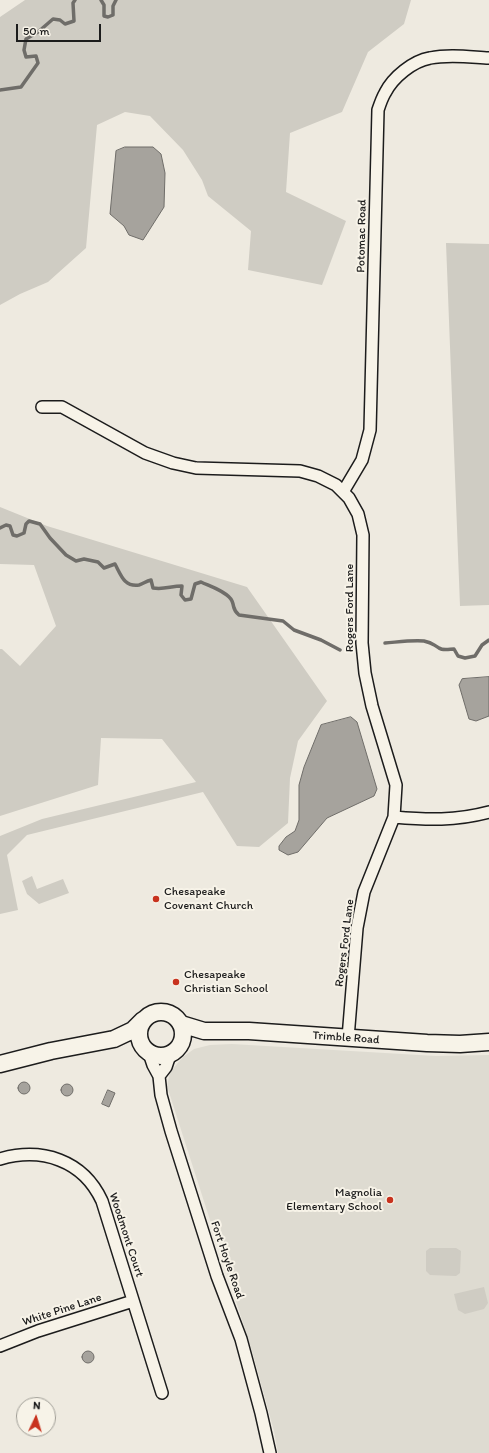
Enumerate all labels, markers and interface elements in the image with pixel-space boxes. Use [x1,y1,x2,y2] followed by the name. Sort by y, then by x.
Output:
[18,16,103,42] scale bar
[23,24,49,38] text: 50 m
[354,199,370,273] street label: Potomac Road
[343,564,357,652] street label: Rogers Ford Lane
[164,885,253,913] place label: Chesapeake Covenant Church
[151,894,161,904] marker: Chesapeake Covenant Church
[332,898,358,988] street label: Rogers Ford Lane
[184,968,268,996] place label: Chesapeake Christian School
[171,977,181,987] marker: Chesapeake Christian School
[312,1028,380,1048] street label: Trimble Road
[286,1186,382,1214] place label: Magnolia Elementary School
[106,1191,146,1279] street label: Woodmont Court
[385,1195,395,1205] marker: Magnolia Elementary School
[207,1219,247,1301] street label: Fort Hoyle Road
[21,1290,103,1330] street label: White Pine Lane
[16,1397,56,1437] north arrow
[33,1399,41,1412] text: N

